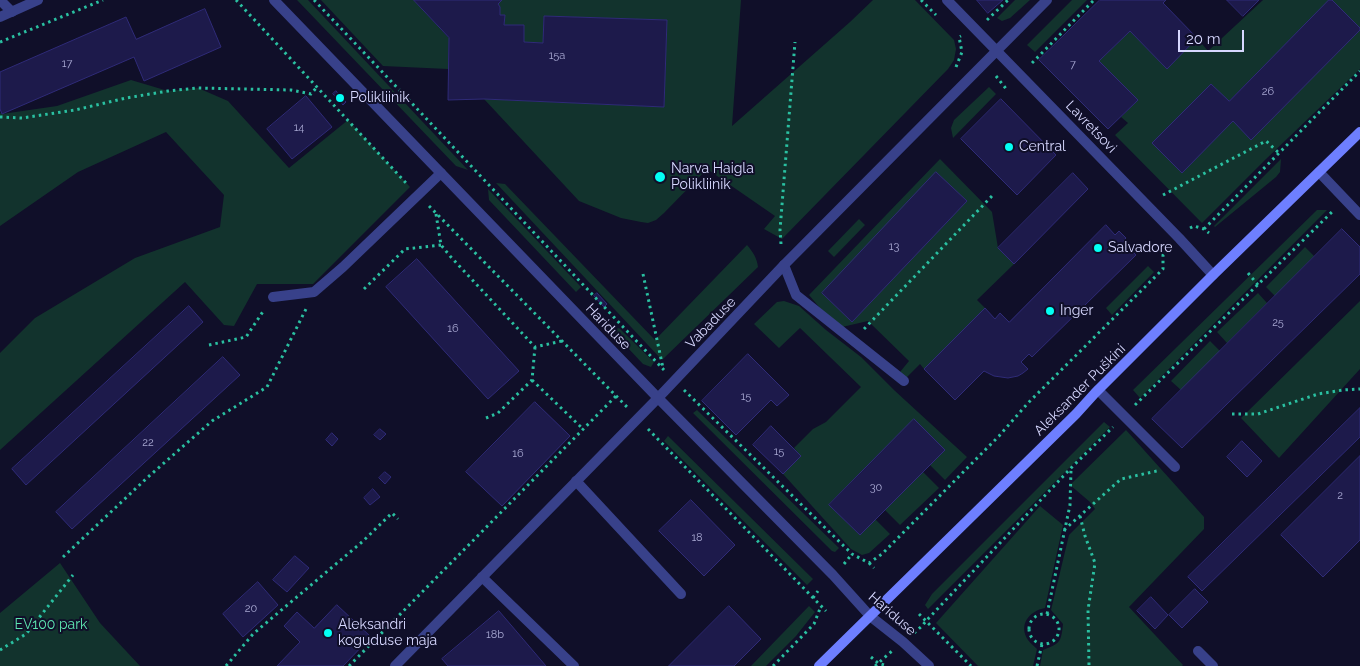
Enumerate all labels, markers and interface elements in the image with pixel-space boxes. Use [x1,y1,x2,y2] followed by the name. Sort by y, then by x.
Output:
[1180,20,1246,52] scale bar
[1186,30,1221,48] text: 20 m
[549,49,565,63] house number: 15a
[62,57,72,71] house number: 17
[1070,58,1076,72] house number: 7
[1262,85,1274,99] house number: 26
[350,90,410,106] place label: Polikliinik
[334,92,346,104] marker: Polikliinik
[1062,97,1120,157] street label: Lavretsovi
[294,121,304,135] house number: 14
[1019,139,1066,155] place label: Central
[1003,141,1015,153] marker: Central
[671,161,754,193] place label: Narva Haigla Polikliinik
[653,170,667,184] marker: Narva Haigla Polikliinik
[889,240,899,254] house number: 13
[1108,240,1173,256] place label: Salvadore
[1092,242,1104,254] marker: Salvadore
[682,294,740,352] street label: Vabaduse
[582,300,634,354] street label: Hariduse
[1060,303,1093,319] place label: Inger
[1044,305,1056,317] marker: Inger
[1272,316,1284,330] house number: 25
[447,322,459,336] house number: 16
[1031,341,1129,439] street label: Aleksander Puškini
[741,390,751,404] house number: 15
[142,436,154,450] house number: 22
[774,445,784,459] house number: 15
[512,447,524,461] house number: 16
[870,481,882,495] house number: 30
[1337,489,1343,503] house number: 2
[691,531,703,545] house number: 18
[865,589,919,639] street label: Hariduse
[245,602,257,616] house number: 20
[14,617,88,633] park label: EV100 park
[338,617,437,650] place label: Aleksandri koguduse maja
[322,627,334,639] marker: Aleksandri koguduse maja
[486,628,504,642] house number: 18b

